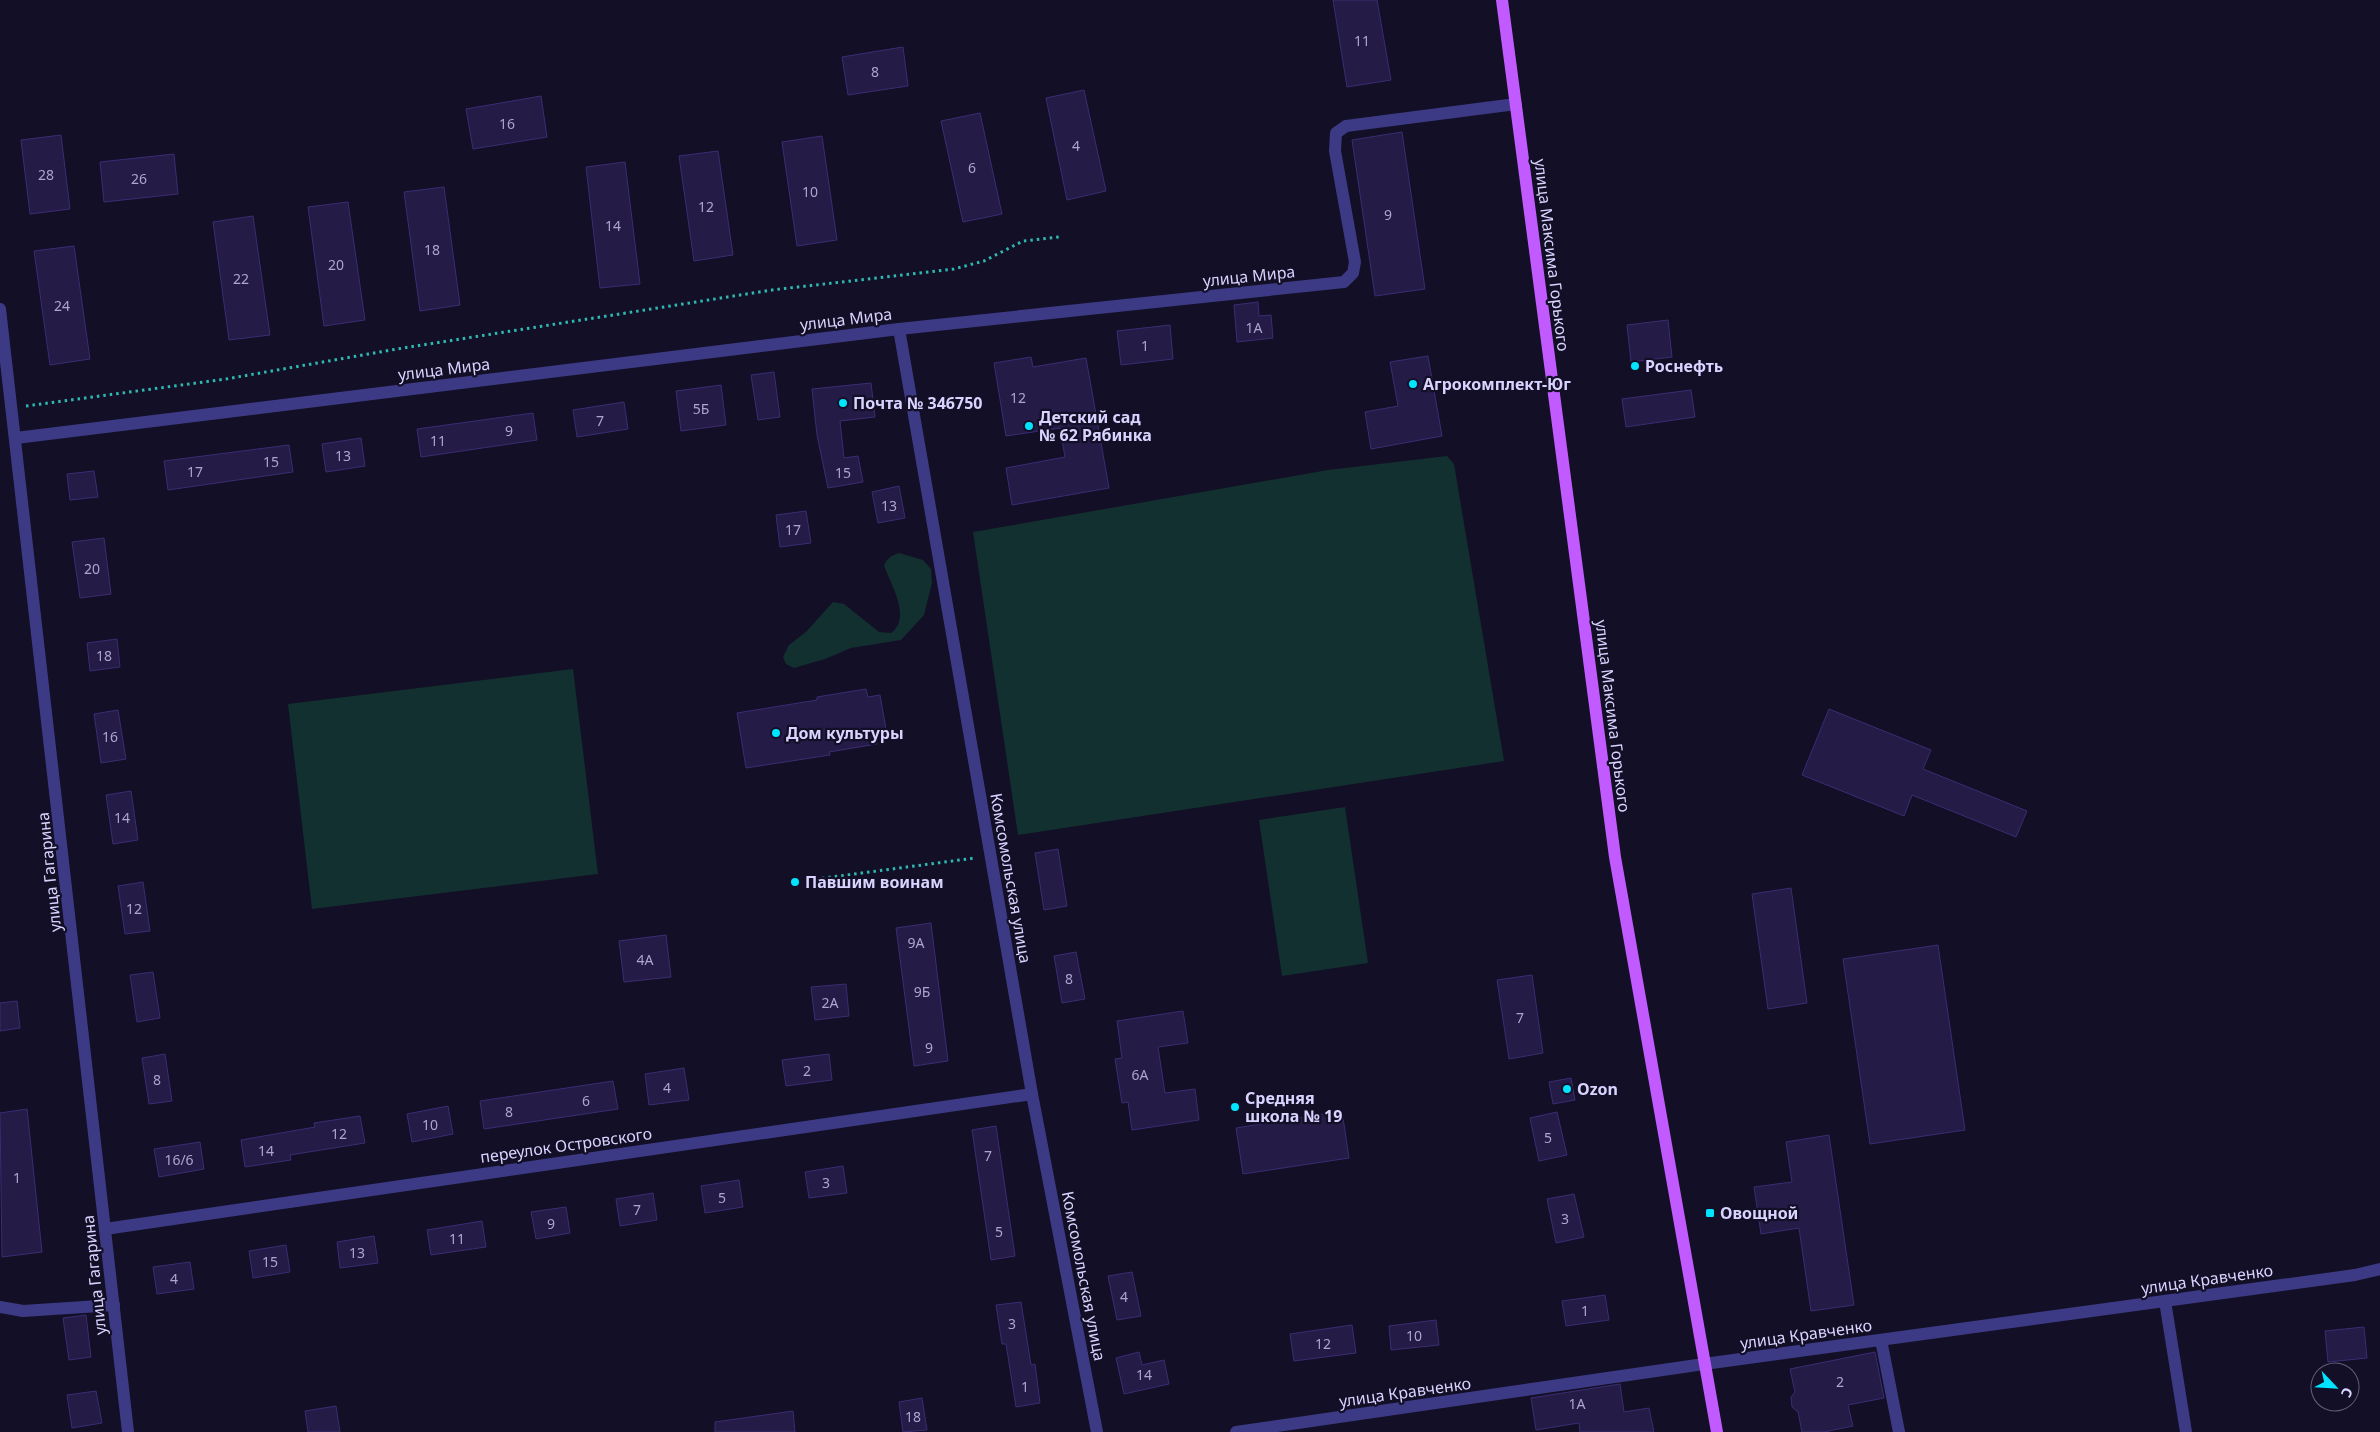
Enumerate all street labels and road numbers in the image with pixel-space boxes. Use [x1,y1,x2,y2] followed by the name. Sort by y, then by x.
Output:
[1529,157,1575,353] street label: улица Максима Горького
[1202,260,1296,292] street label: улица Мира
[799,302,893,336] street label: улица Мира
[397,352,491,386] street label: улица Мира
[1590,618,1636,814] street label: улица Максима Горького
[985,791,1037,965] street label: Комсомольская улица
[32,811,66,933] street label: улица Гагарина
[479,1122,653,1168] street label: переулок Островского
[1057,1189,1111,1363] street label: Комсомольская улица
[77,1214,111,1336] street label: улица Гагарина
[2140,1259,2274,1299] street label: улица Кравченко
[1739,1314,1873,1354] street label: улица Кравченко
[1338,1372,1472,1412] street label: улица Кравченко

